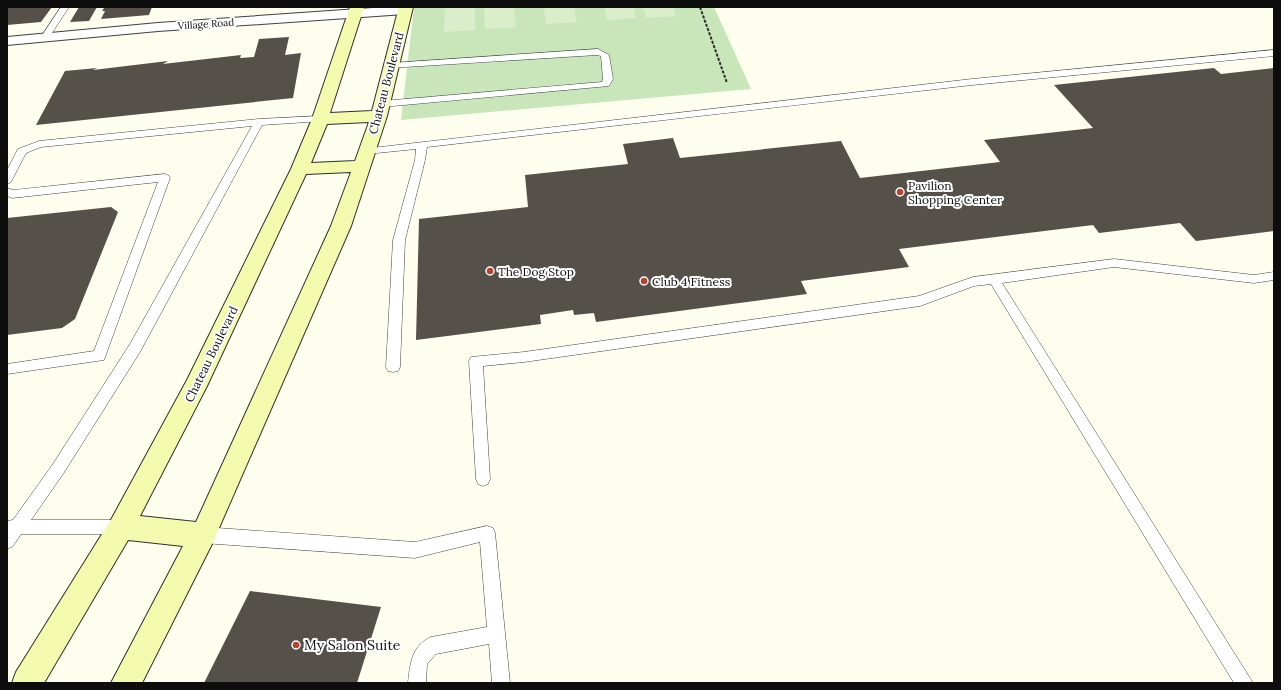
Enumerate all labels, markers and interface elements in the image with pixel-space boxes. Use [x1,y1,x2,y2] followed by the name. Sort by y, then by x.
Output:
[176,16,235,33] street label: Village Road
[365,30,407,136] street label: Chateau Boulevard
[908,178,1003,207] place label: Pavilion Shopping Center
[895,187,905,197] marker: Pavilion Shopping Center
[498,264,574,279] place label: The Dog Stop
[485,266,495,276] marker: The Dog Stop
[652,274,731,289] place label: Club 4 Fitness
[639,276,649,286] marker: Club 4 Fitness
[181,304,241,404] street label: Chateau Boulevard
[304,636,401,654] place label: My Salon Suite
[291,640,301,650] marker: My Salon Suite

